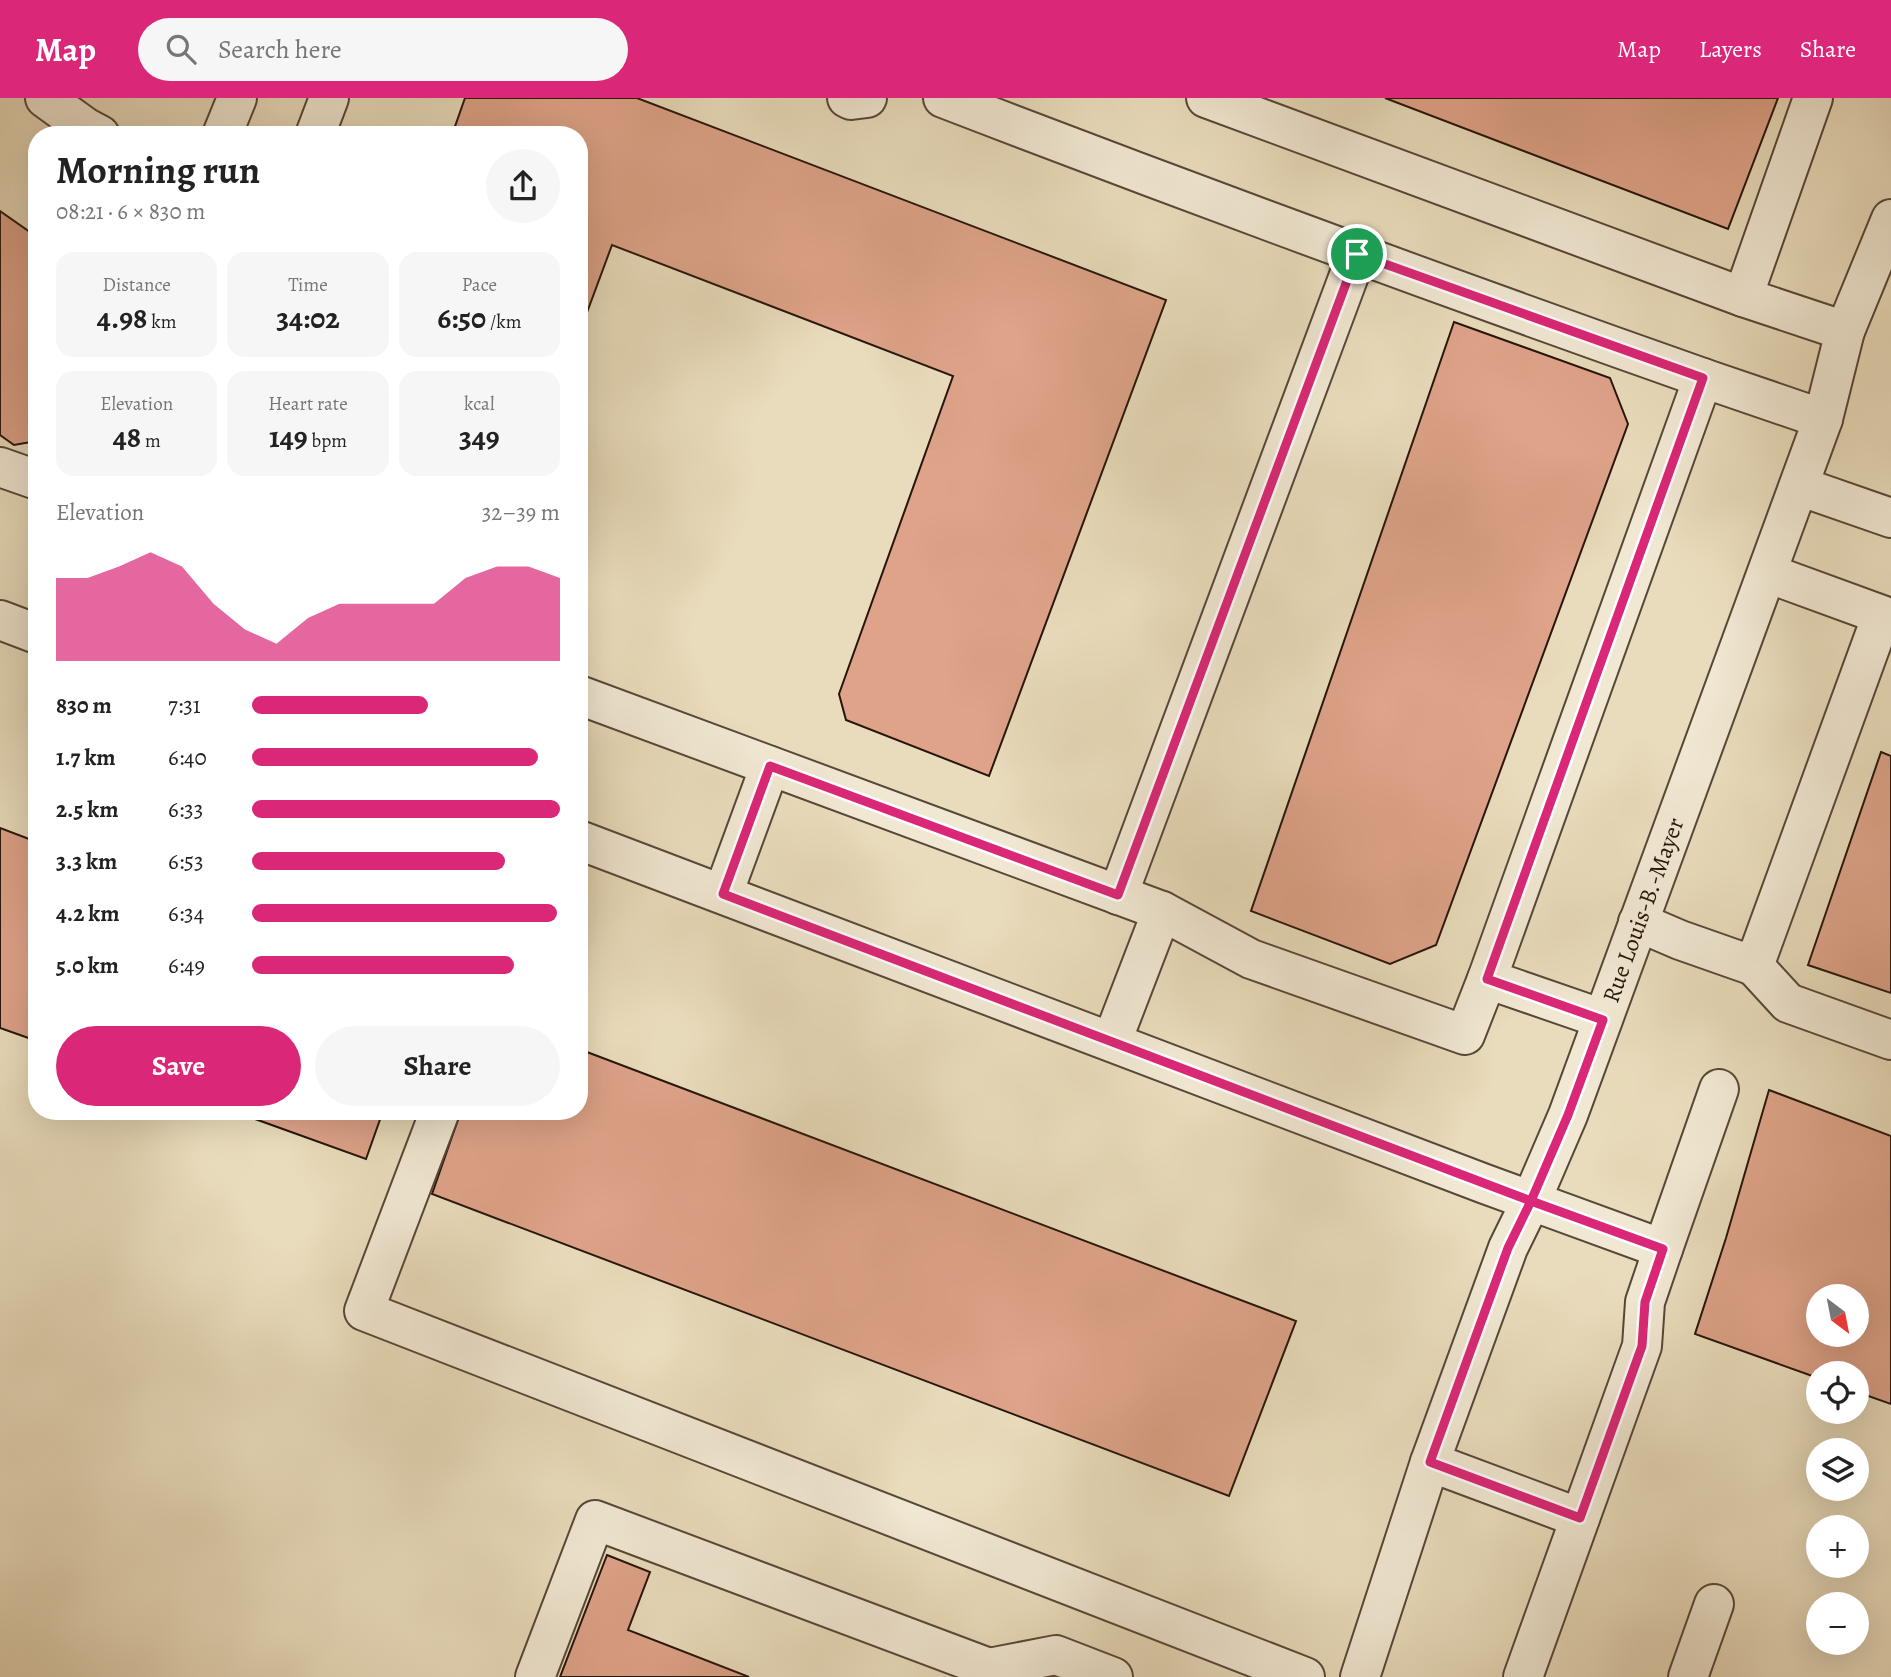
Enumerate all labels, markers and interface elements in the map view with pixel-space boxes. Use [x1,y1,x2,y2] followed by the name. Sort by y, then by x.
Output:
[138,18,628,81] search box
[35,27,96,72] text: Map
[162,30,200,68] icon: search
[218,32,342,67] text: Search here
[1617,33,1661,65] text: Map
[1699,33,1762,65] text: Layers
[1800,33,1856,65] text: Share
[56,144,260,196] text: Morning run
[486,149,560,223] button: share
[56,196,205,227] text: 08:21 · 6 × 830 m
[1327,224,1387,284] pin
[1338,235,1376,273] icon: arrive
[103,272,171,298] text: Distance
[288,272,328,298] text: Time
[462,272,497,298] text: Pace
[97,298,147,338] text: 4.98
[276,298,340,338] text: 34:02
[437,298,486,338] text: 6:50
[147,309,176,335] text: km
[486,309,521,335] text: /km
[100,391,173,417] text: Elevation
[268,391,348,417] text: Heart rate
[464,391,495,417] text: kcal
[113,417,141,457] text: 48
[269,417,308,457] text: 149
[459,417,500,457] text: 349
[141,428,161,454] text: m
[308,428,347,454] text: bpm
[56,497,144,528] text: Elevation
[482,497,560,528] text: 32–39 m
[56,690,112,721] text: 830 m
[168,690,201,721] text: 7:31
[56,742,116,773] text: 1.7 km
[168,742,207,773] text: 6:40
[56,794,118,825] text: 2.5 km
[168,794,203,825] text: 6:33
[1595,813,1691,1007] street label: Rue Louis-B.-Mayer
[56,846,117,877] text: 3.3 km
[168,846,204,877] text: 6:53
[56,898,119,929] text: 4.2 km
[168,898,204,929] text: 6:34
[56,950,119,981] text: 5.0 km
[168,950,205,981] text: 6:49
[56,1026,301,1106] button: Save
[315,1026,560,1106] button: Share
[1806,1284,1869,1348] north arrow
[1806,1284,1869,1655] map controls
[1806,1361,1869,1424] button: locate
[1806,1438,1869,1501] button: layers
[1806,1515,1869,1578] button: +
[1806,1592,1869,1655] button: −

